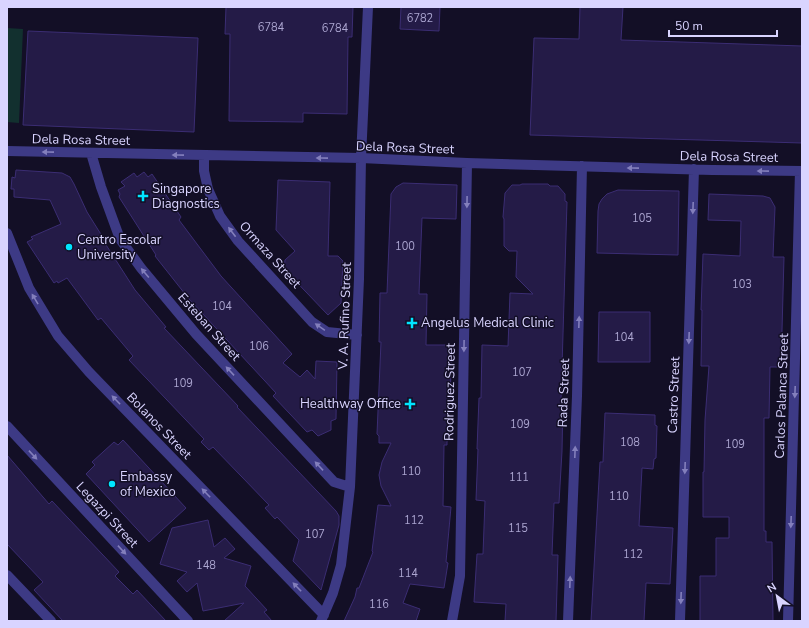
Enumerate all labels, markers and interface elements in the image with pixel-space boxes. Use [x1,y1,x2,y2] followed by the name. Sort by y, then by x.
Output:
[407,11,433,26] house number: 6782
[669,12,777,38] scale bar
[675,18,703,34] text: 50 m
[258,20,285,35] house number: 6784
[322,21,349,36] house number: 6784
[32,130,131,150] street label: Dela Rosa Street
[356,137,455,159] street label: Dela Rosa Street
[680,147,779,167] street label: Dela Rosa Street
[42,148,54,155] one-way arrow
[171,152,184,158] one-way arrow
[315,155,328,161] one-way arrow
[626,165,639,171] one-way arrow
[756,168,769,174] one-way arrow
[152,180,220,213] place label: Singapore Diagnostics
[137,190,149,202] marker: Singapore Diagnostics
[464,196,470,209] one-way arrow
[689,202,696,214] one-way arrow
[632,211,652,226] house number: 105
[235,218,305,293] street label: Ormaza Street
[227,227,236,238] one-way arrow
[77,231,162,264] place label: Centro Escolar University
[395,239,415,254] house number: 100
[64,242,74,252] marker: Centro Escolar University
[334,262,356,371] street label: V. A. Rufino Street
[140,268,149,278] one-way arrow
[732,277,752,292] house number: 103
[174,289,245,365] street label: Esteban Street
[32,293,39,305] one-way arrow
[212,299,232,314] house number: 104
[421,314,554,332] place label: Angelus Medical Clinic
[576,316,583,328] one-way arrow
[406,317,418,329] marker: Angelus Medical Clinic
[315,323,325,331] one-way arrow
[614,330,634,345] house number: 104
[686,332,692,345] one-way arrow
[771,333,793,459] street label: Carlos Palanca Street
[249,339,269,354] house number: 106
[461,340,467,353] one-way arrow
[440,343,460,441] street label: Rodriguez Street
[664,356,684,434] street label: Castro Street
[554,358,574,428] street label: Rada Street
[512,365,532,380] house number: 107
[226,366,235,376] one-way arrow
[173,376,193,391] house number: 109
[792,386,798,399] one-way arrow
[123,389,196,464] street label: Bolanos Street
[111,395,121,405] one-way arrow
[300,395,401,413] place label: Healthway Office
[404,398,416,410] marker: Healthway Office
[510,417,530,432] house number: 109
[620,435,640,450] house number: 108
[725,437,745,452] house number: 109
[572,445,578,458] one-way arrow
[28,450,38,460] one-way arrow
[314,461,324,471] one-way arrow
[682,462,688,475] one-way arrow
[401,464,421,479] house number: 110
[120,468,176,501] place label: Embassy of Mexico
[509,470,529,485] house number: 111
[72,478,142,552] street label: Legazpi Street
[107,479,117,489] marker: Embassy of Mexico
[202,488,211,498] one-way arrow
[609,489,629,504] house number: 110
[404,513,424,528] house number: 112
[788,516,794,529] one-way arrow
[508,521,528,536] house number: 115
[305,527,325,542] house number: 107
[117,545,127,555] one-way arrow
[623,547,643,562] house number: 112
[196,558,216,573] house number: 148
[398,566,418,581] house number: 114
[566,576,573,588] one-way arrow
[757,576,797,616] north arrow
[764,579,779,596] text: N
[292,582,302,592] one-way arrow
[678,592,684,605] one-way arrow
[369,597,389,612] house number: 116

